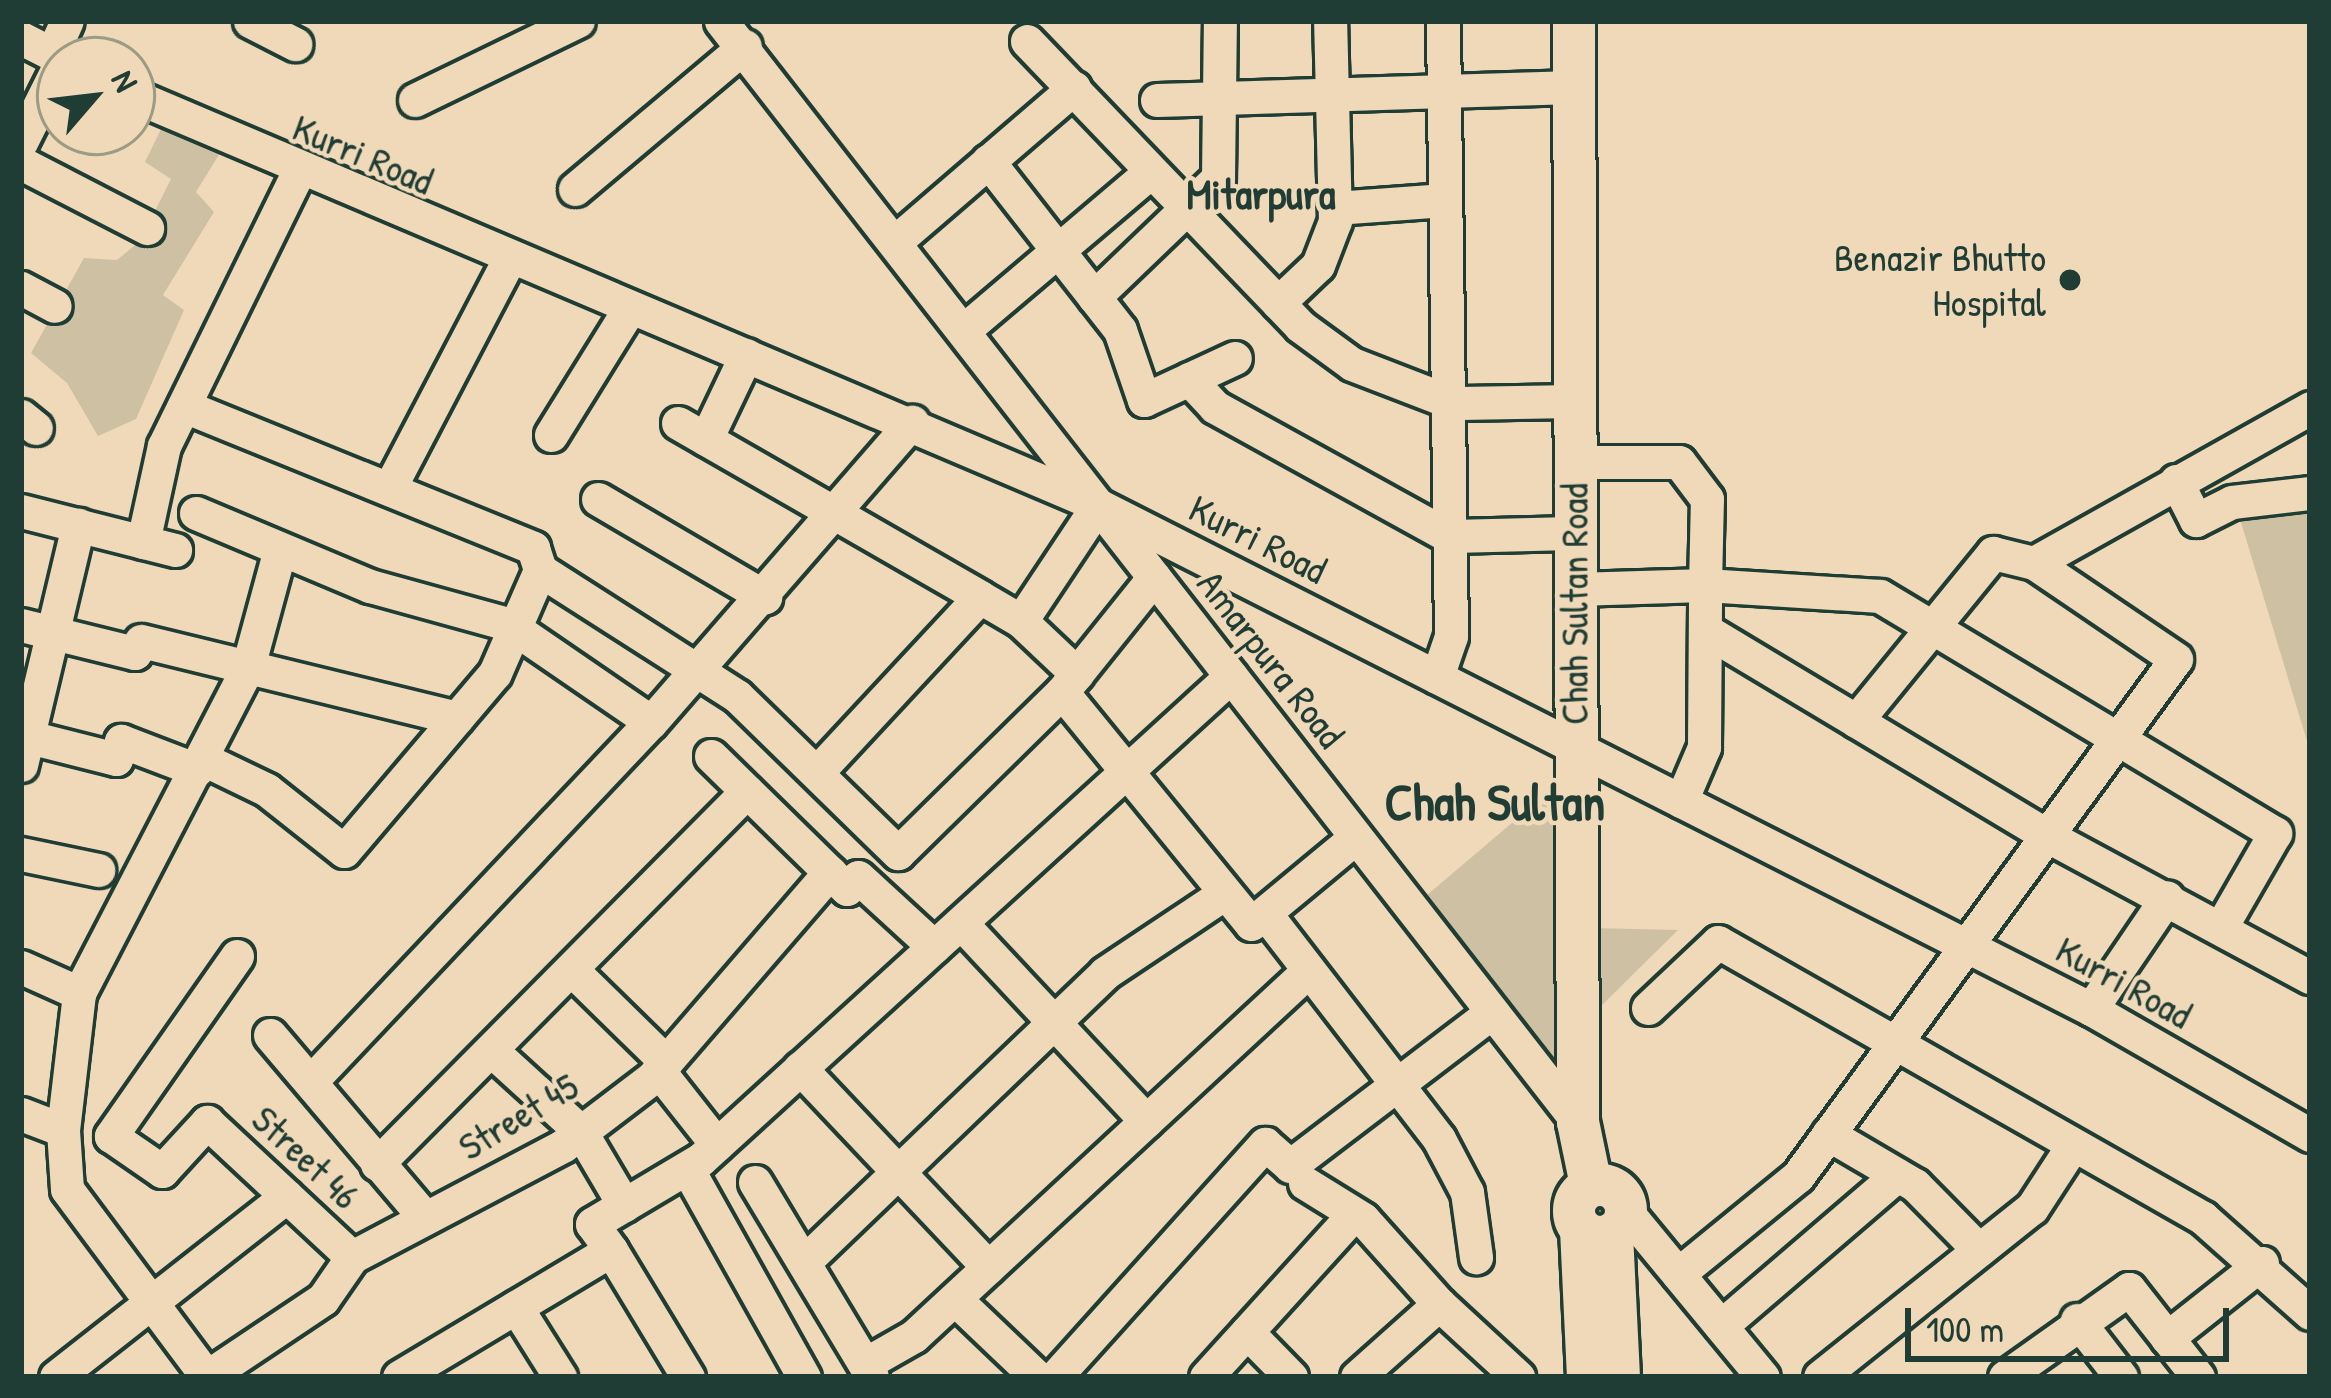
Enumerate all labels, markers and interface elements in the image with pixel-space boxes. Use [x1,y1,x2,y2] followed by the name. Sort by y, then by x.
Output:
[36,36,156,156] north arrow
[102,62,149,99] text: N
[286,104,440,204] street label: Kurri Road
[1187,169,1335,219] district label: Mitarpura
[1834,235,2046,326] place label: Benazir Bhutto Hospital
[2057,267,2083,293] marker: Benazir Bhutto Hospital
[1551,483,1597,725] street label: Chah Sultan Road
[1182,485,1334,593] street label: Kurri Road
[1188,561,1354,757] street label: Amarpura Road
[1385,771,1605,833] district label: Chah Sultan
[2048,926,2200,1038] street label: Kurri Road
[450,1062,586,1170] street label: Street 45
[243,1096,369,1218] street label: Street 46
[1911,1284,2235,1358] scale bar
[1926,1304,2004,1353] text: 100 m

